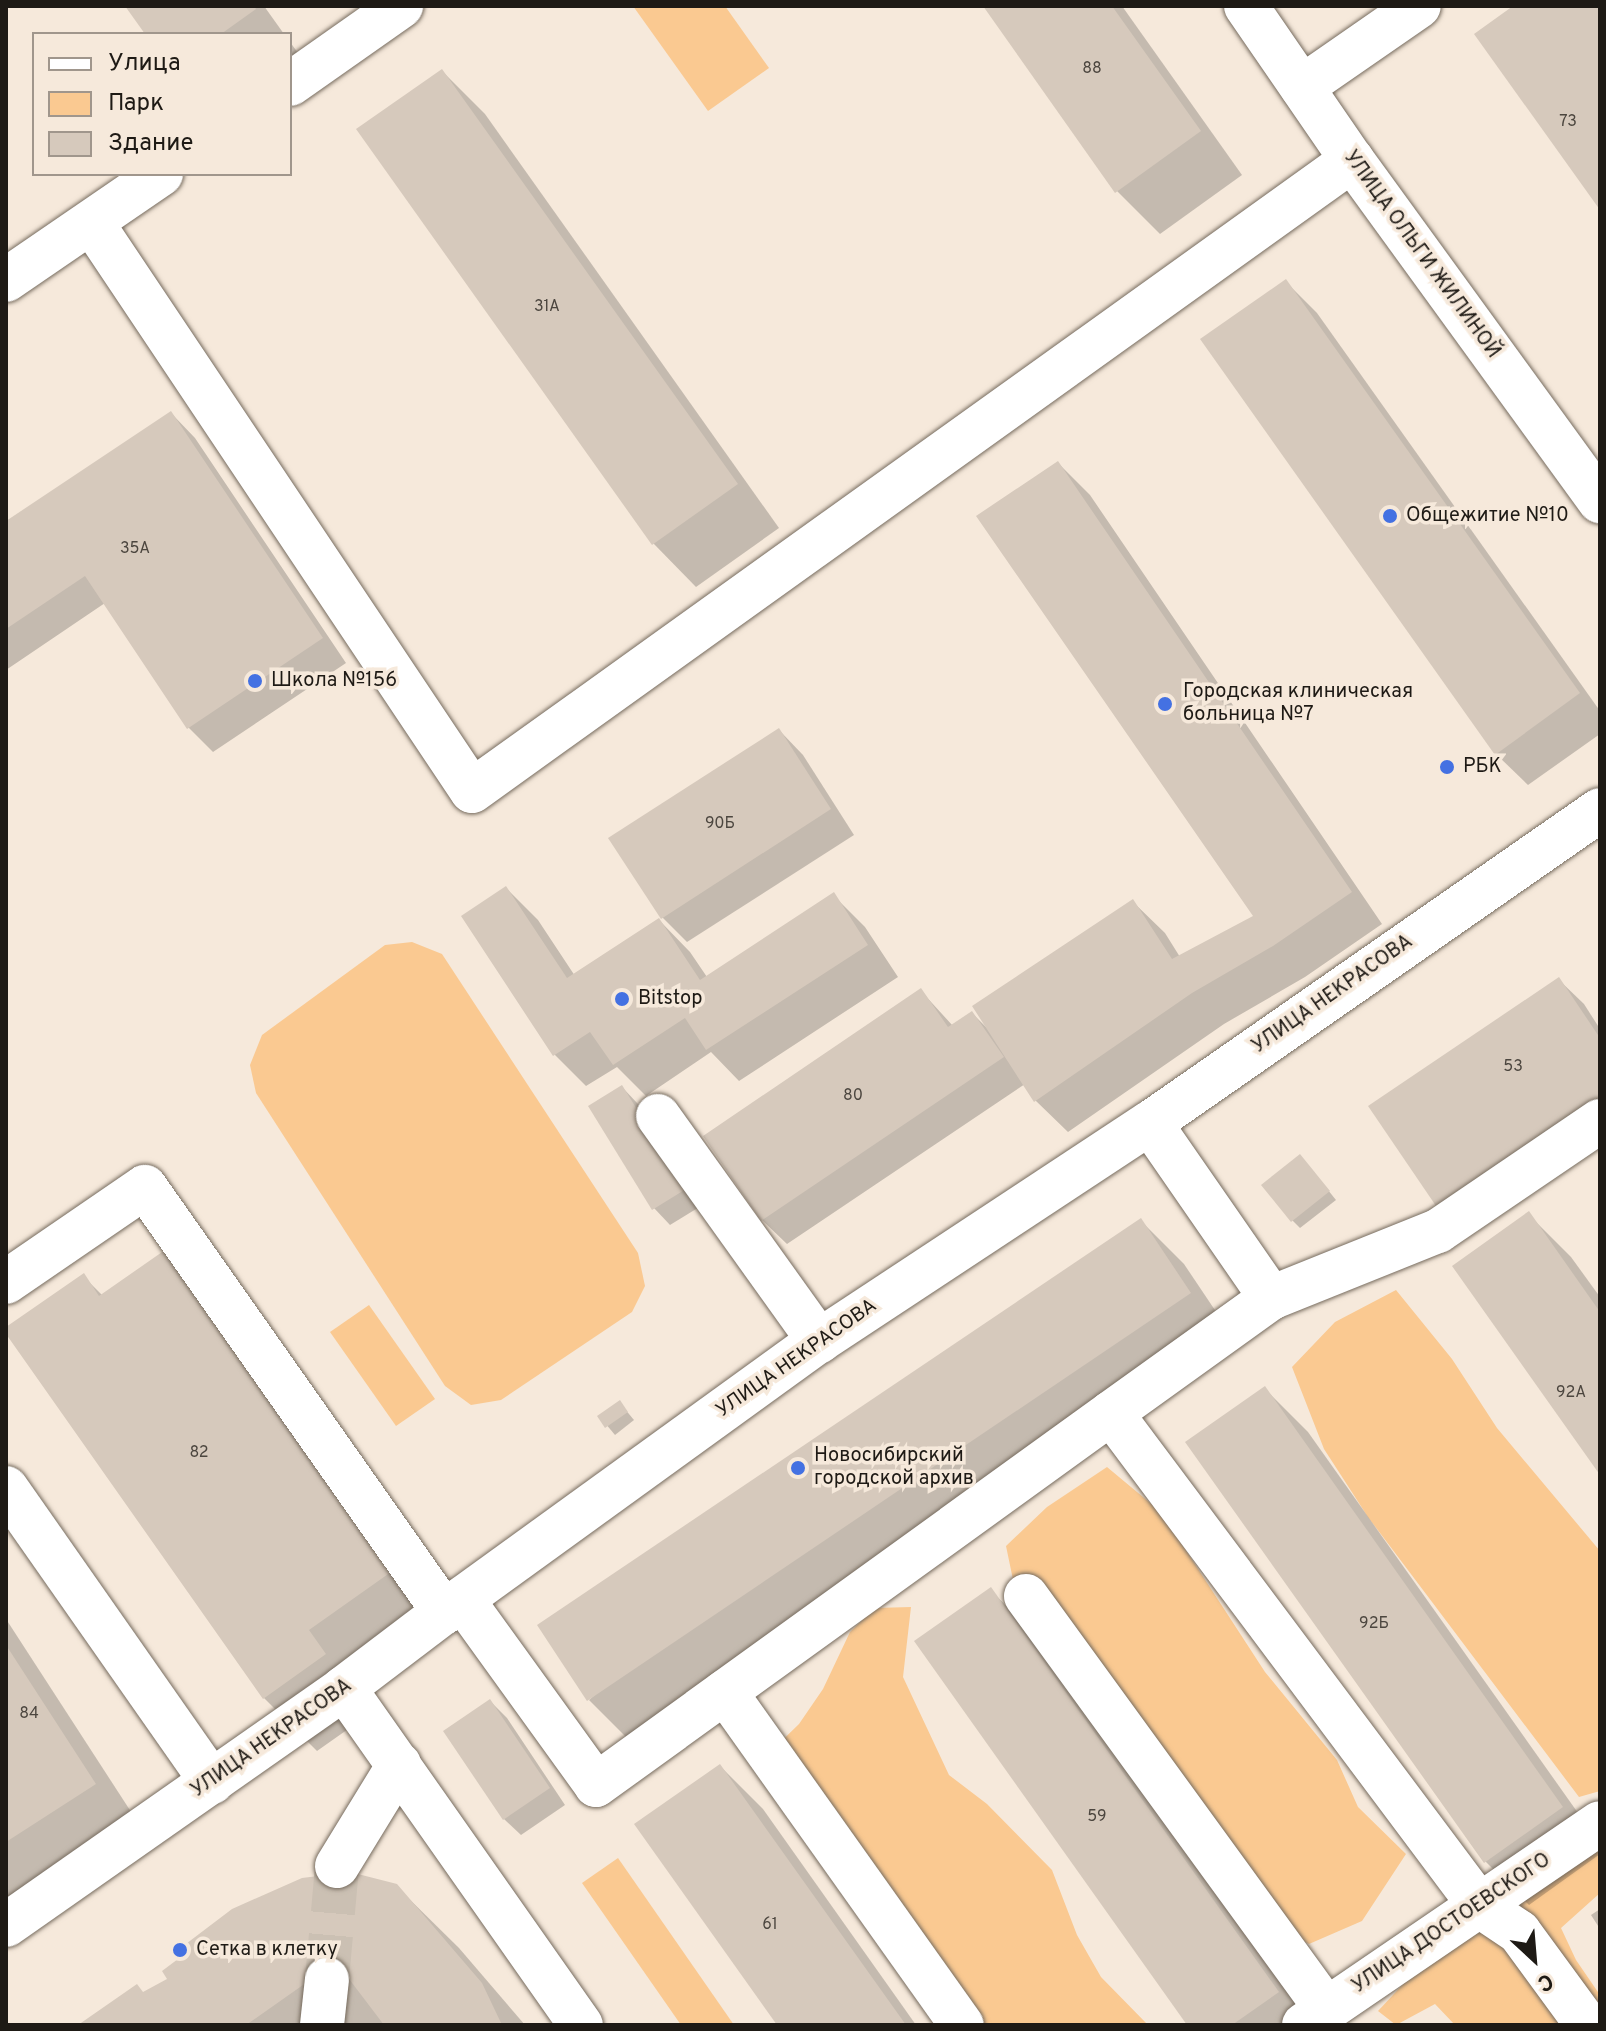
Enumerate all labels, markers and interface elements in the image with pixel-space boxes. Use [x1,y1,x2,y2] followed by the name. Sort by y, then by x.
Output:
[32,32,292,176] legend
[108,49,181,79] text: Улица
[1082,59,1102,79] house number: 88
[108,89,164,119] text: Парк
[1559,112,1577,132] house number: 73
[108,129,194,159] text: Здание
[1337,146,1505,364] street label: УЛИЦА ОЛЬГИ ЖИЛИНОЙ
[534,297,560,317] house number: 31А
[1406,504,1569,528] place label: Общежитие №10
[1381,507,1399,525] marker: Общежитие №10
[120,539,150,559] house number: 35А
[271,669,397,693] place label: Школа №156
[246,672,264,690] marker: Школа №156
[1183,680,1413,727] place label: Городская клиническая больница №7
[1154,693,1176,715] marker: Городская клиническая больница №7
[1463,755,1502,779] place label: РБК
[1438,758,1456,776] marker: РБК
[705,814,735,834] house number: 90Б
[1248,930,1418,1060] street label: УЛИЦА НЕКРАСОВА
[638,987,702,1011] place label: Bitstop
[613,990,631,1008] marker: Bitstop
[1503,1057,1523,1077] house number: 53
[843,1086,863,1106] house number: 80
[712,1294,882,1424] street label: УЛИЦА НЕКРАСОВА
[1556,1383,1586,1403] house number: 92А
[189,1443,209,1463] house number: 82
[814,1444,974,1491] place label: Новосибирский городской архив
[789,1459,807,1477] marker: Новосибирский городской архив
[1359,1614,1389,1634] house number: 92Б
[187,1674,357,1804] street label: УЛИЦА НЕКРАСОВА
[19,1704,39,1724] house number: 84
[1087,1807,1107,1827] house number: 59
[1348,1848,1556,2000] street label: УЛИЦА ДОСТОЕВСКОГО
[762,1915,778,1935] house number: 61
[1494,1919,1574,1999] north arrow
[196,1938,338,1962] place label: Сетка в клетку
[171,1941,189,1959] marker: Сетка в клетку

